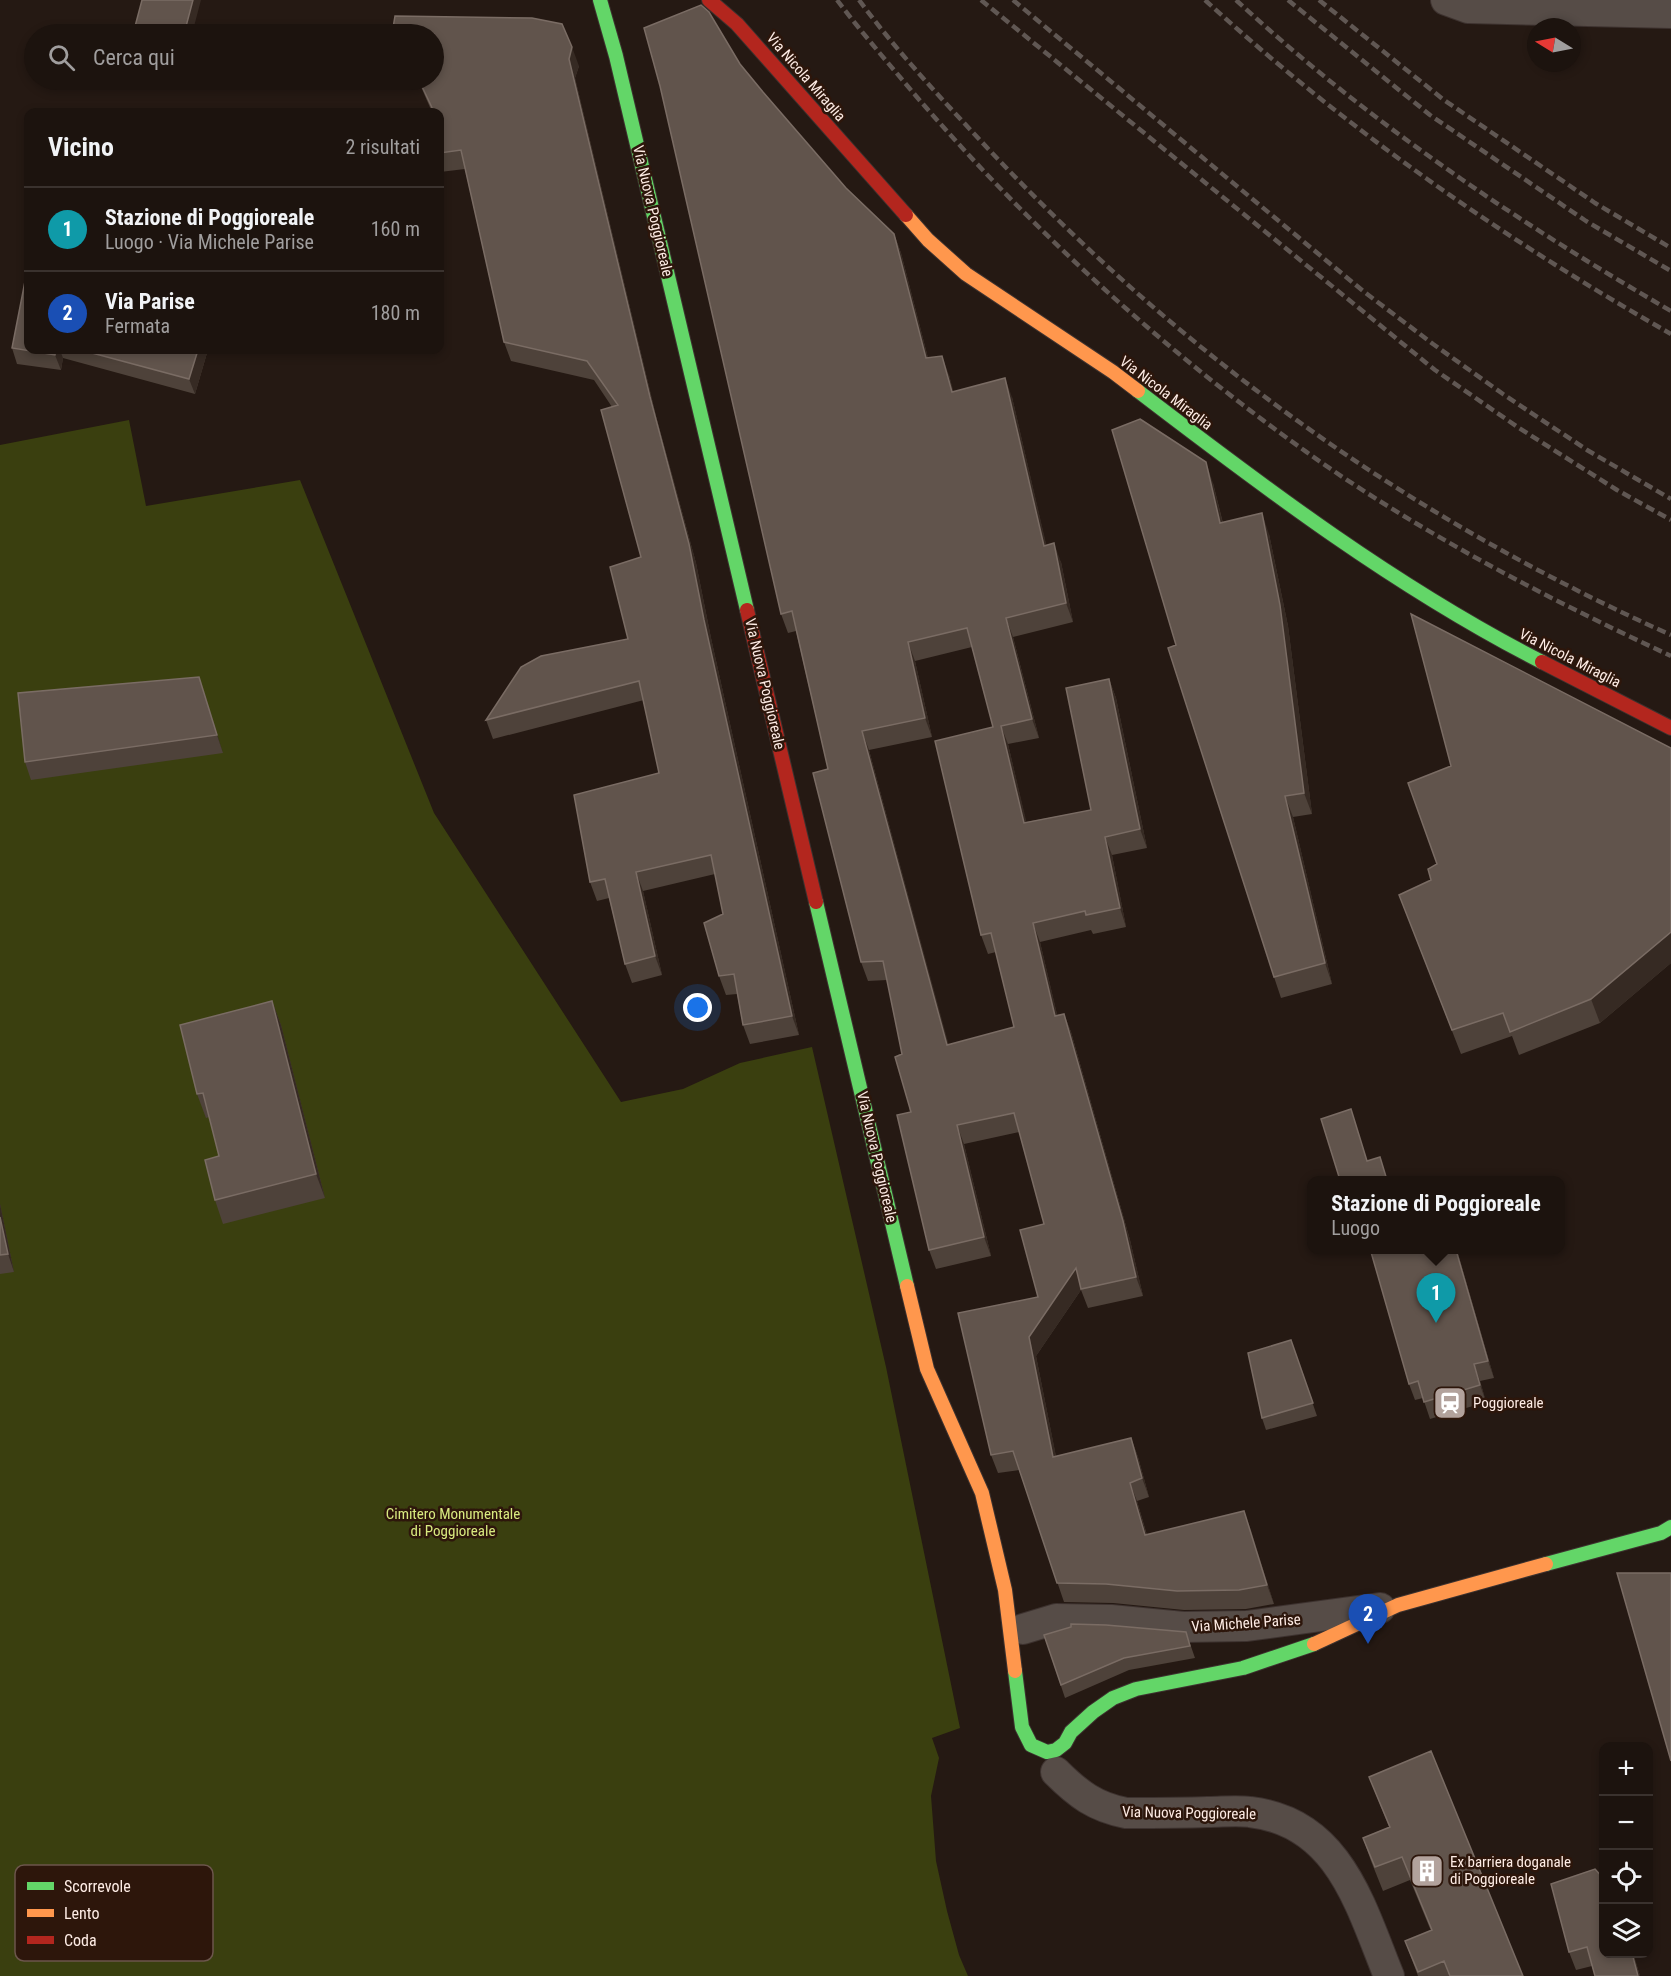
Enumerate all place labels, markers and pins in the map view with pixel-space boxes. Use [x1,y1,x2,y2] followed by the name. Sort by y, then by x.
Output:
[1416,1274,1456,1323] pin: 1
[1432,1385,1468,1421] station icon: Poggioreale
[1473,1394,1544,1412] place label: Poggioreale
[1348,1594,1388,1644] pin: 2
[1409,1853,1445,1889] building icon: Ex barriera doganale di Poggioreale
[1450,1853,1571,1888] place label: Ex barriera doganale di Poggioreale

